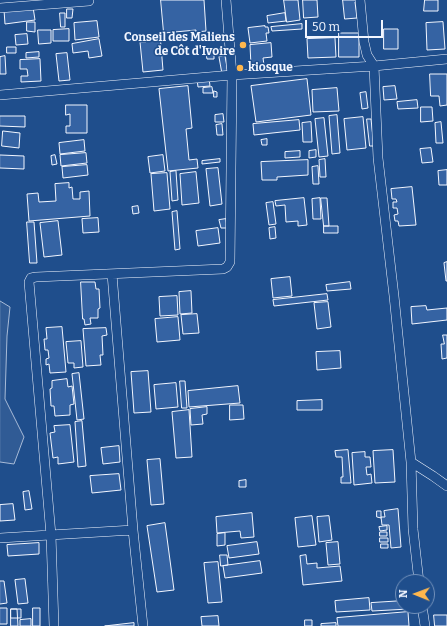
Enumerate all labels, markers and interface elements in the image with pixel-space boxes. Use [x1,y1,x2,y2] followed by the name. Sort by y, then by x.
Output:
[307,12,385,38] scale bar
[312,20,340,34] text: 50 m
[124,31,235,59] place label: Conseil des Maliens de Côt d'Ivoire
[238,40,248,50] marker: Conseil des Maliens de Côt d'Ivoire
[248,61,293,75] place label: kiosque
[235,63,245,73] marker: kiosque
[395,574,435,614] north arrow
[397,589,410,598] text: N

